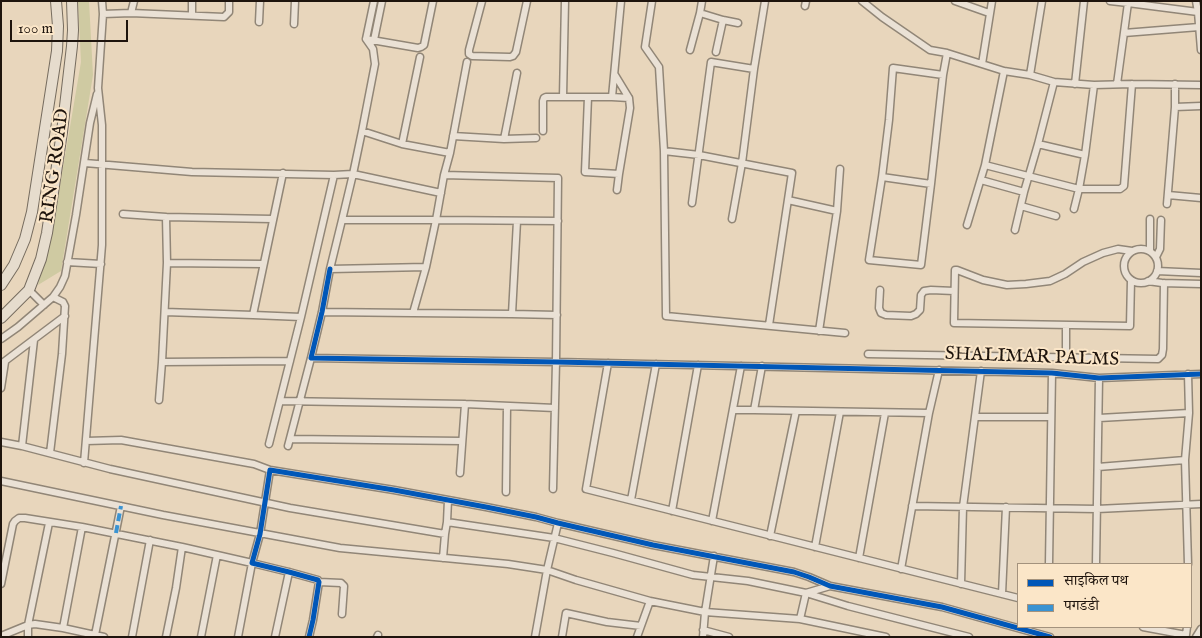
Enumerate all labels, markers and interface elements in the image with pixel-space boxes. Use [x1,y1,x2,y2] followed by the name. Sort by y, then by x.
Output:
[12,10,130,42] scale bar
[18,19,53,38] text: 100 m
[37,107,75,225] street label: RING ROAD
[945,344,1119,372] street label: SHALIMAR PALMS
[1017,563,1192,628] legend
[1064,571,1128,590] text: साइकिल पथ
[1064,596,1099,615] text: पगडंडी

